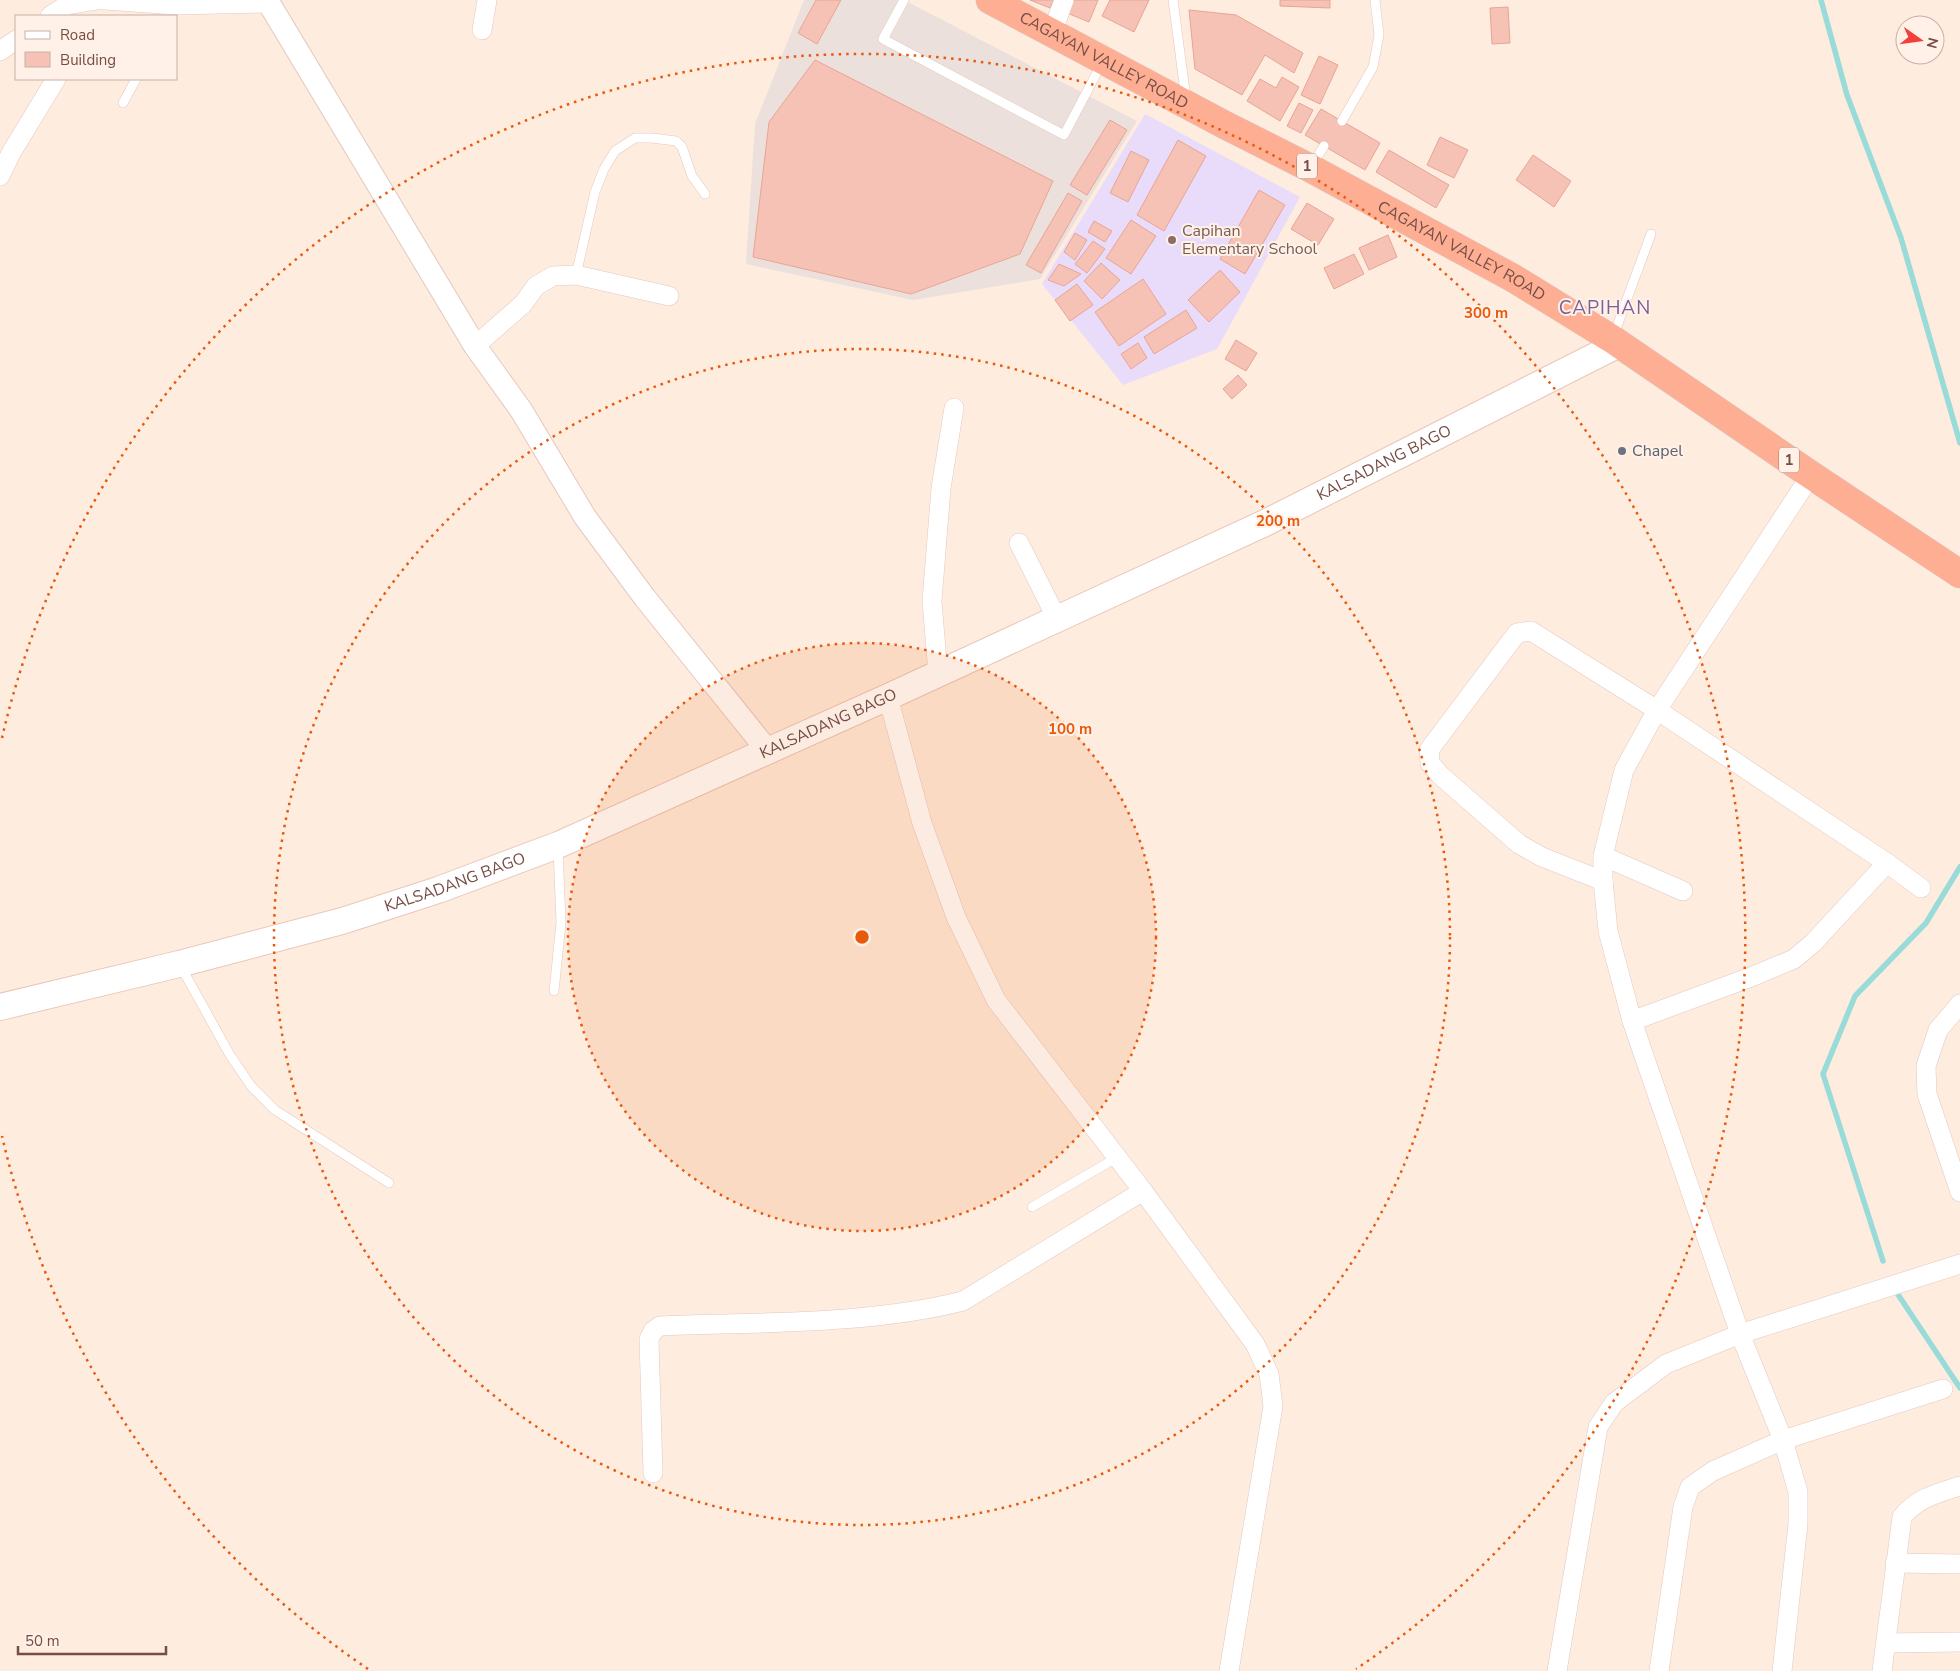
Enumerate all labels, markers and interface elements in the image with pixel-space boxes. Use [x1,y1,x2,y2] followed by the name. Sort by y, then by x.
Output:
[1015,7,1192,115] street label: CAGAYAN VALLEY ROAD
[15,15,178,80] legend
[1895,15,1945,65] north arrow
[60,25,95,45] text: Road
[1922,36,1943,50] text: N
[60,50,116,70] text: Building
[1297,154,1317,178] road number: 1
[1374,196,1549,306] street label: CAGAYAN VALLEY ROAD
[1182,220,1318,260] place label: Capihan Elementary School
[1166,234,1178,246] marker: Capihan Elementary School
[1559,295,1651,321] district label: CAPIHAN
[1464,303,1508,323] text: 300 m
[1313,420,1455,506] street label: KALSADANG BAGO
[1632,440,1683,462] place label: Chapel
[1616,445,1628,457] marker: Chapel
[1779,448,1799,472] road number: 1
[1256,511,1300,531] text: 200 m
[756,683,901,764] street label: KALSADANG BAGO
[1048,719,1092,739] text: 100 m
[382,847,528,918] street label: KALSADANG BAGO
[853,928,871,946] centre of rings
[18,1624,165,1656] scale bar
[25,1631,60,1651] text: 50 m

